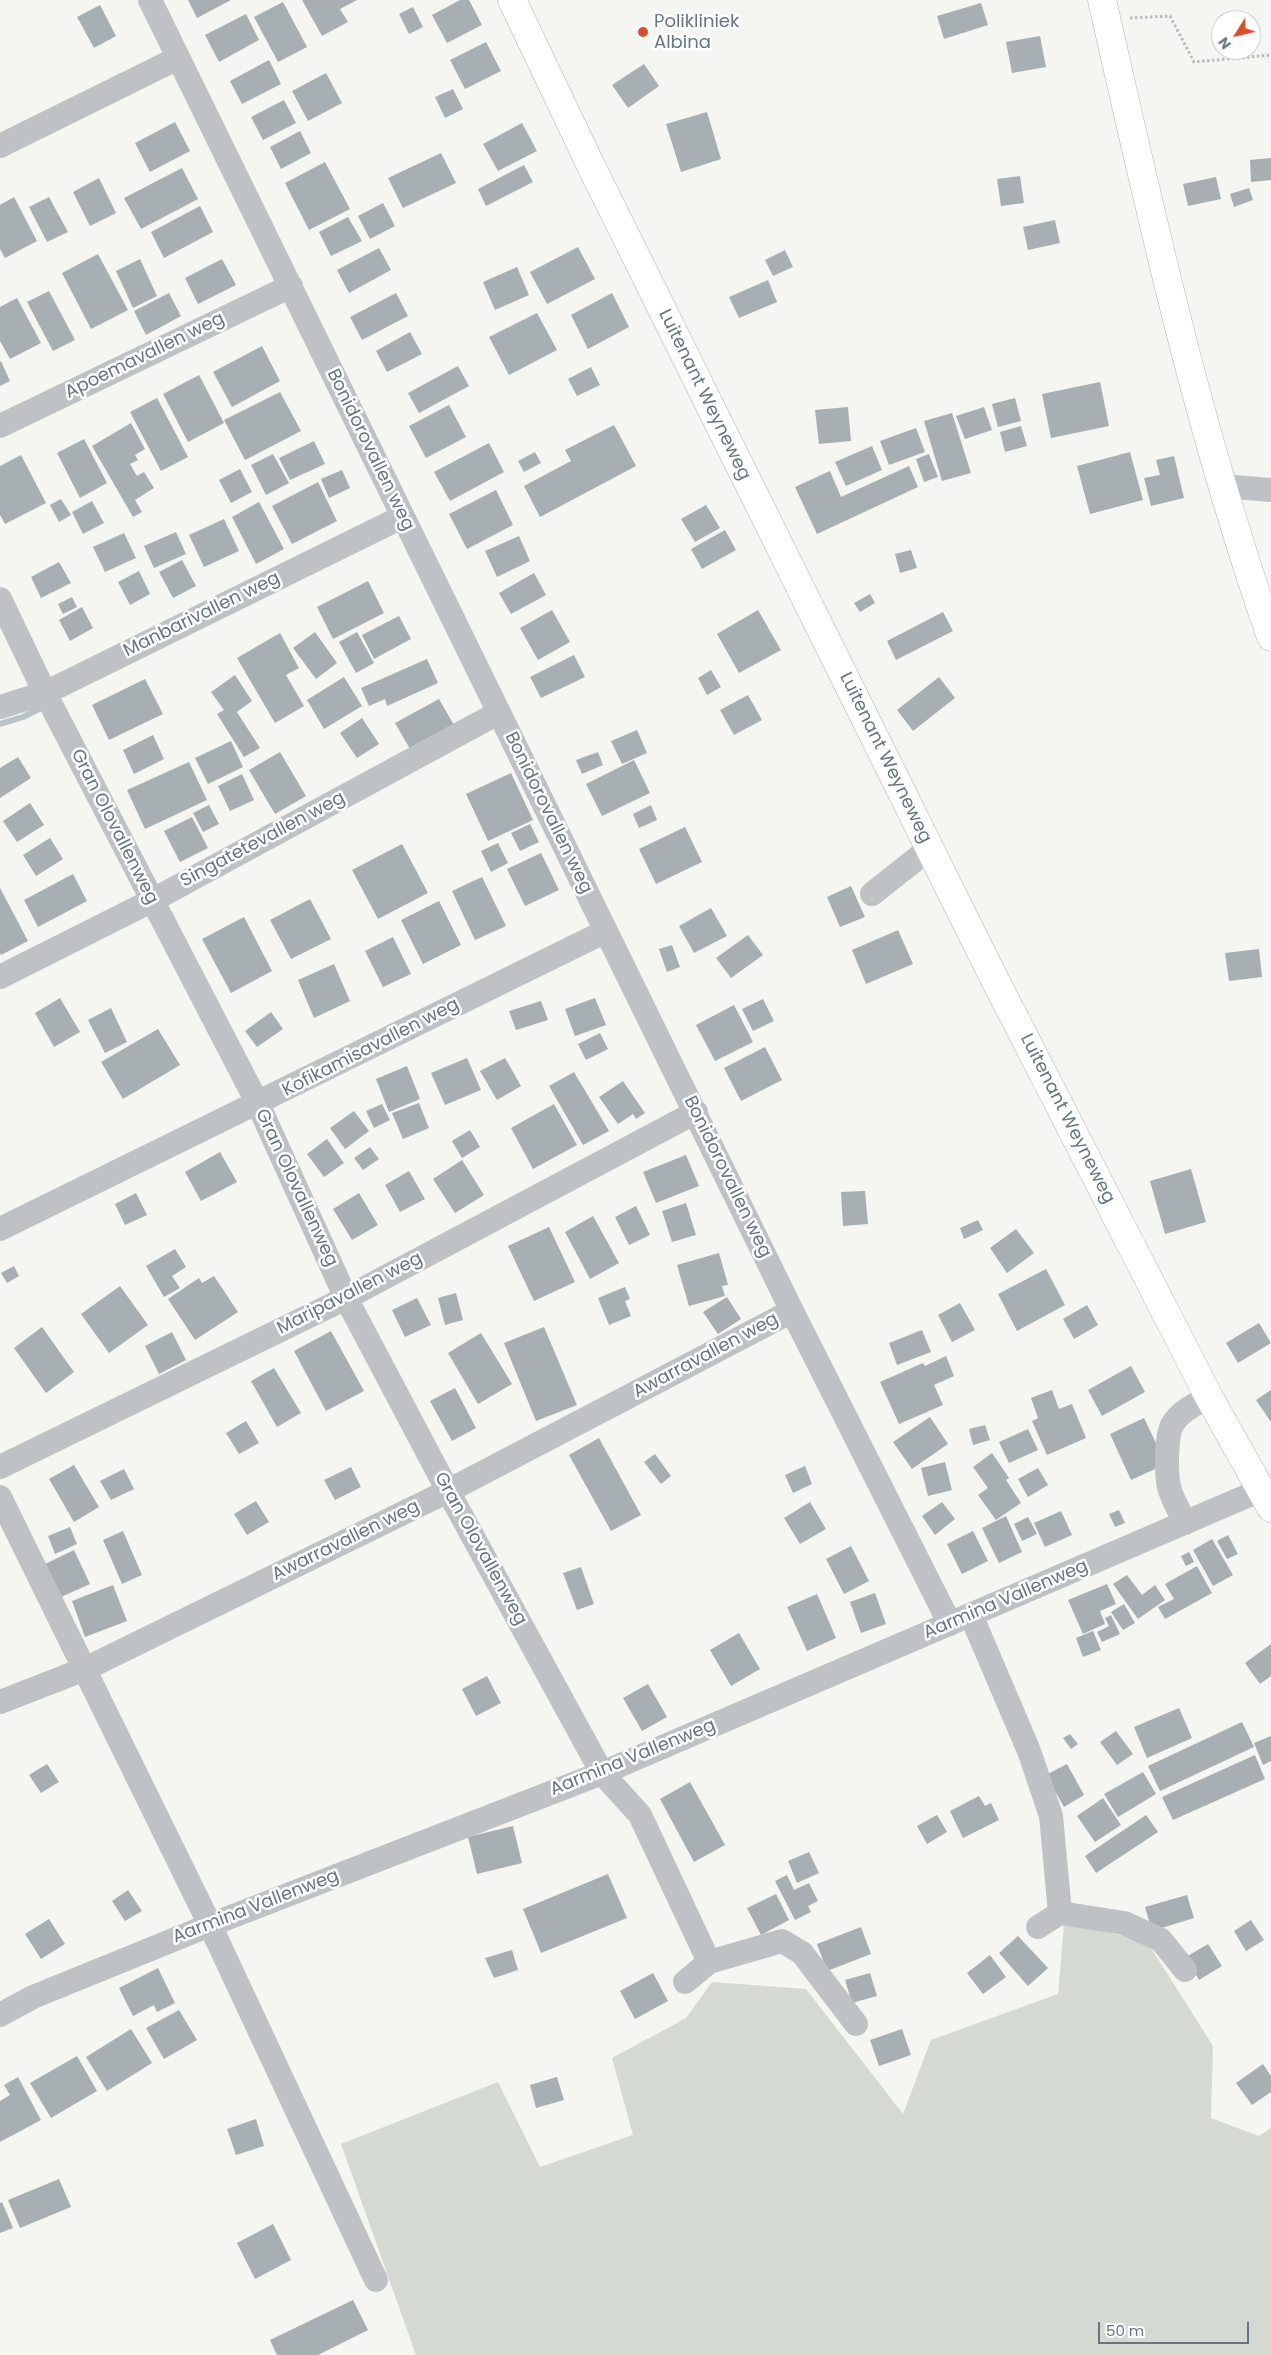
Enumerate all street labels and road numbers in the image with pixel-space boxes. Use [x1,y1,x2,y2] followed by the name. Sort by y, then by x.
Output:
[653,306,755,484] street label: Luitenant Weyneweg
[62,308,228,404] street label: Apoemavallen weg
[321,366,419,534] street label: Bonidorovallen weg
[120,568,284,662] street label: Manbarivallen weg
[834,669,936,847] street label: Luitenant Weyneweg
[499,729,597,897] street label: Bonidorovallen weg
[66,746,162,908] street label: Gran Olovallenweg
[177,788,349,892] street label: Singatetevallen weg
[279,994,463,1102] street label: Kofikamisavallen weg
[1015,1031,1119,1207] street label: Luitenant Weyneweg
[678,1093,776,1261] street label: Bonidorovallen weg
[250,1106,342,1270] street label: Gran Olovallenweg
[274,1248,426,1340] street label: Maripavallen weg
[630,1309,782,1403] street label: Awarravallen weg
[429,1469,531,1629] street label: Gran Olovallenweg
[269,1496,423,1586] street label: Awarravallen weg
[921,1556,1091,1644] street label: Aarmina Vallenweg
[547,1715,719,1801] street label: Aarmina Vallenweg
[170,1865,342,1949] street label: Aarmina Vallenweg

